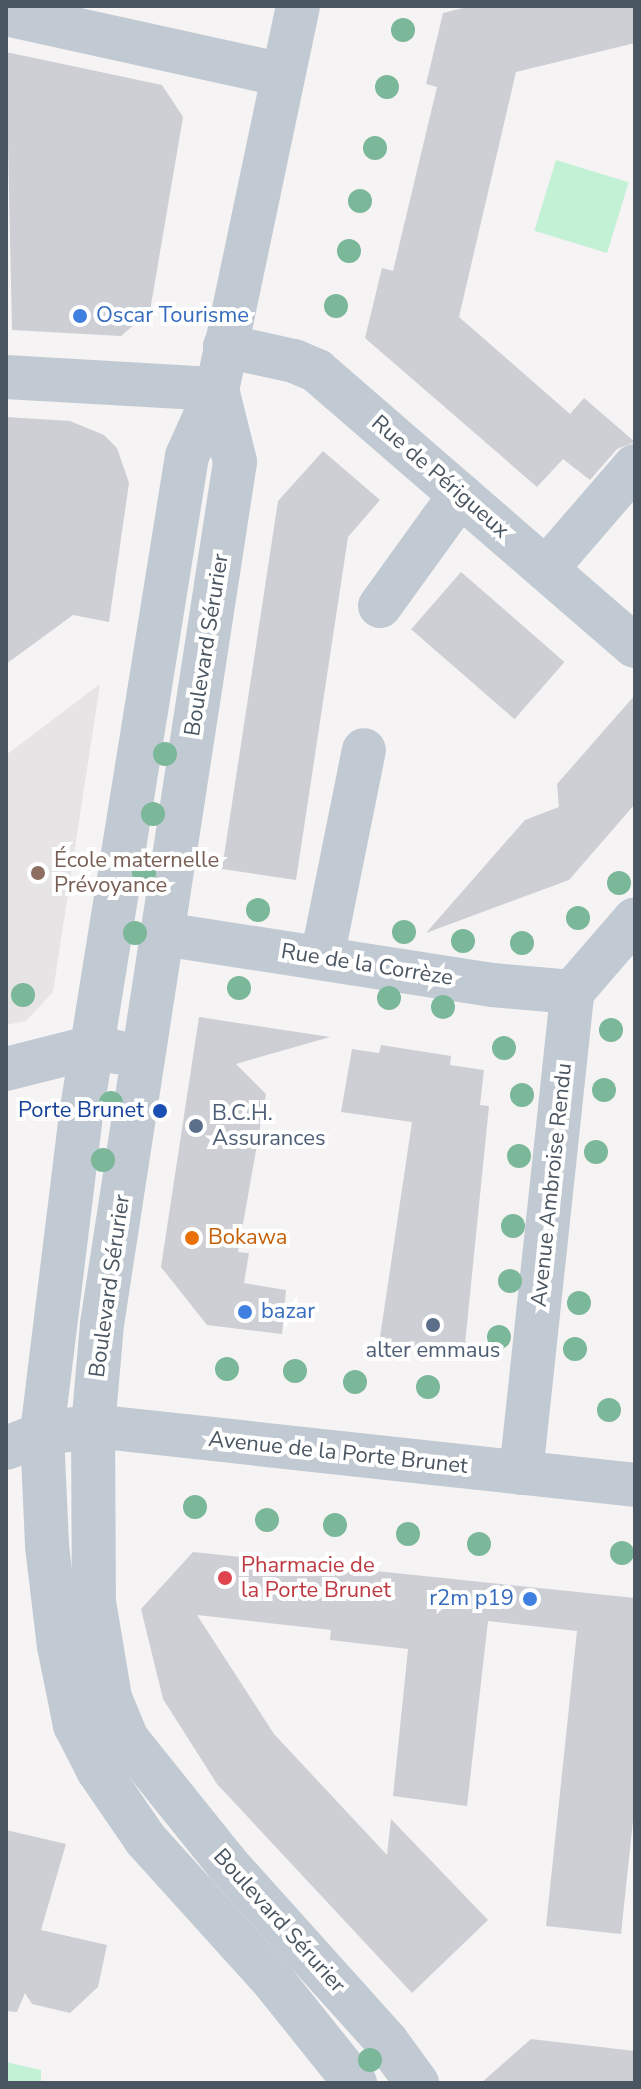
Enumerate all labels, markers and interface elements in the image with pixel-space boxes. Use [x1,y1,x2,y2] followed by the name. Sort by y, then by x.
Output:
[96,303,249,329] place label: Oscar Tourisme
[71,307,89,325] marker: Oscar Tourisme
[366,410,514,544] street label: Rue de Périgueux
[180,552,234,738] street label: Boulevard Sérurier
[54,847,219,898] place label: École maternelle Prévoyance
[29,864,47,882] marker: École maternelle Prévoyance
[279,938,455,992] street label: Rue de la Corrèze
[526,1062,578,1308] street label: Avenue Ambroise Rendu
[18,1098,144,1124] place label: Porte Brunet
[212,1100,326,1152] place label: B.C.H. Assurances
[151,1102,169,1120] marker: Porte Brunet
[187,1117,205,1135] marker: B.C.H. Assurances
[84,1193,136,1379] street label: Boulevard Sérurier
[208,1225,287,1251] place label: Bokawa
[183,1229,201,1247] marker: Bokawa
[261,1299,315,1325] place label: bazar
[236,1303,254,1321] marker: bazar
[424,1316,442,1334] marker: alter emmaus
[366,1338,500,1364] place label: alter emmaus
[207,1426,469,1480] street label: Avenue de la Porte Brunet
[241,1552,391,1604] place label: Pharmacie de la Porte Brunet
[216,1569,234,1587] marker: Pharmacie de la Porte Brunet
[429,1586,514,1612] place label: r2m p19
[521,1590,539,1608] marker: r2m p19
[207,1844,351,1998] street label: Boulevard Sérurier

